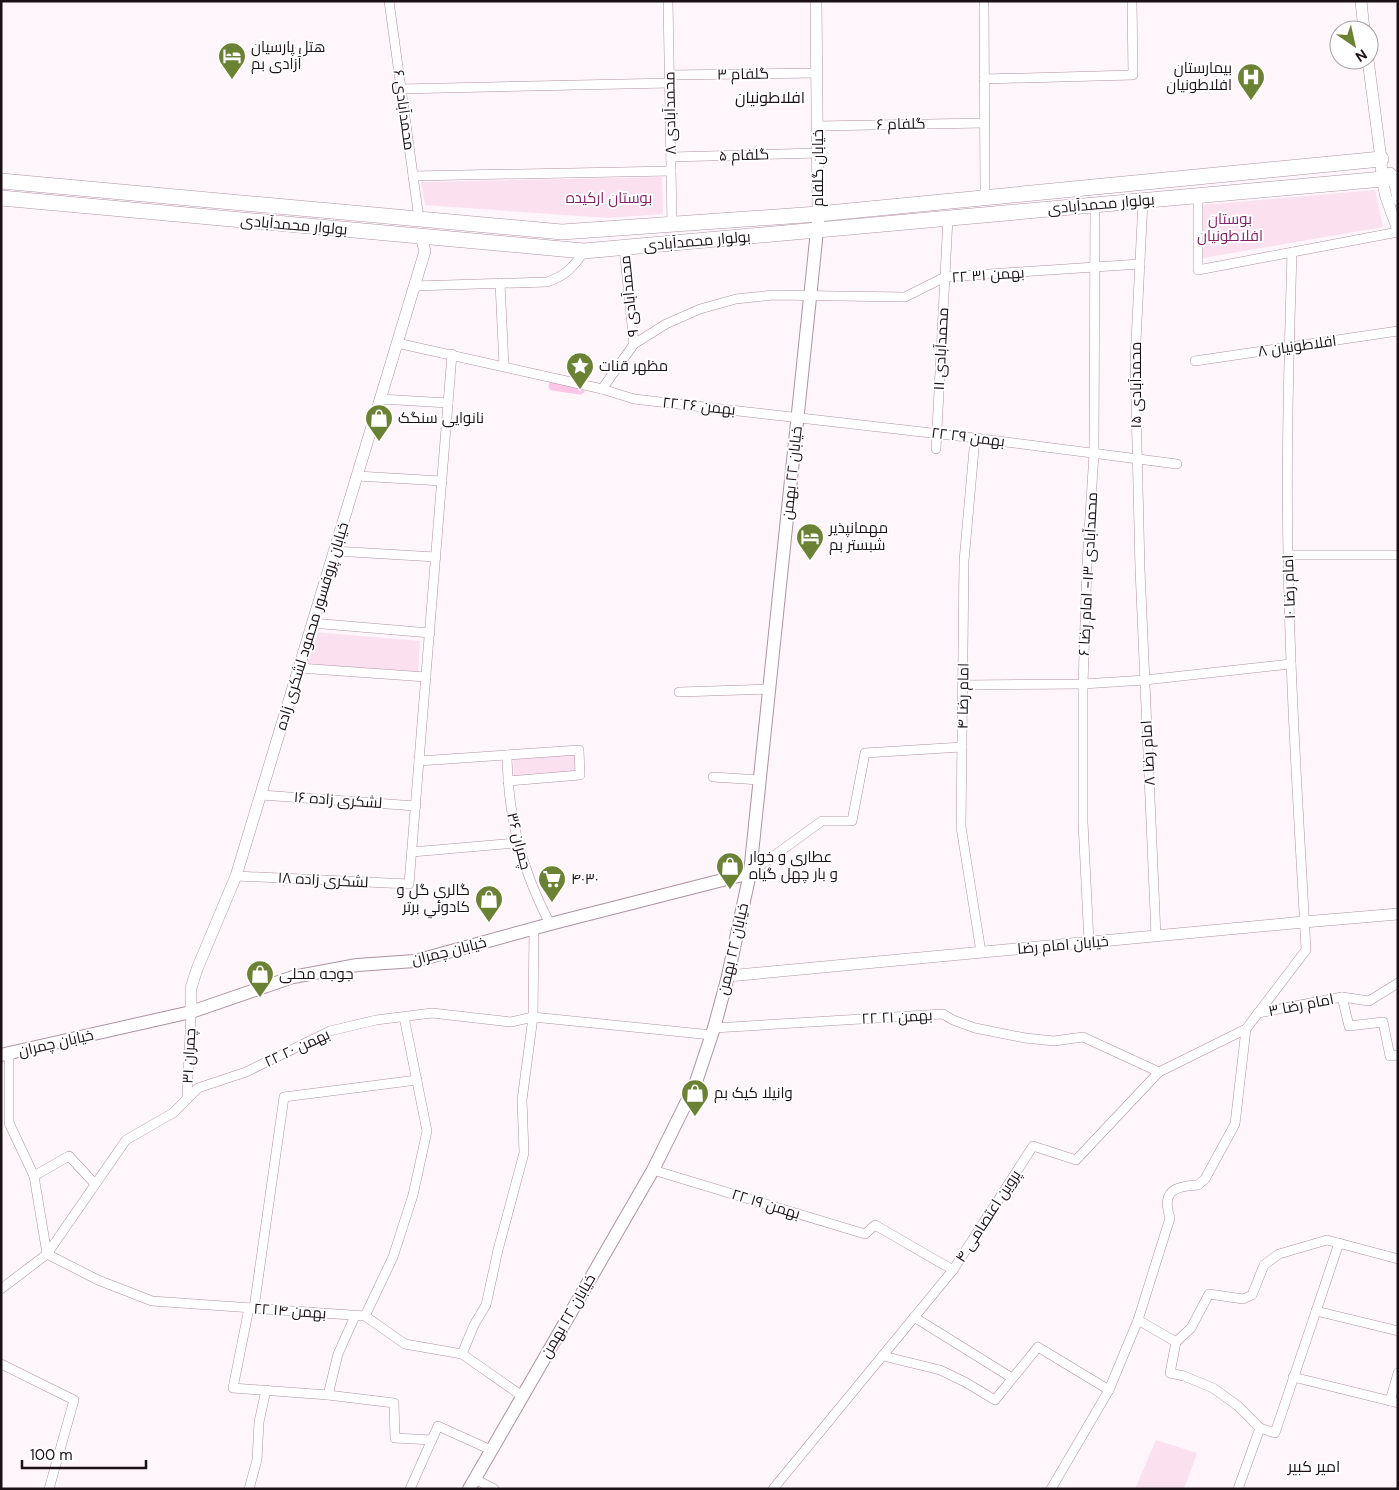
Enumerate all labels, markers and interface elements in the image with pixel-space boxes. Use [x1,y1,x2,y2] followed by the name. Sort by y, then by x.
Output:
[1329,20,1379,70] north arrow
[251,37,325,74] place label: هتل پارسیان آزادی بم
[217,41,247,80] hotel icon: هتل پارسیان آزادی بم
[1352,45,1371,66] text: N
[1166,58,1232,95] place label: بیمارستان افلاطونیان
[1236,62,1266,101] hospital icon: بیمارستان افلاطونیان
[717,64,769,84] street label: گلفام ۳
[388,68,420,152] street label: محمدآبادی ۶
[659,71,681,155] street label: محمدآبادی ۸
[735,87,805,108] district label: افلاطونیان
[876,114,926,134] street label: گلفام ۶
[808,129,828,207] street label: خیابان گلفام
[719,144,769,166] street label: گلفام ۵
[566,188,652,208] park label: بوستان ارکیده
[1047,189,1155,219] street label: بولوار محمدآبادی
[1197,209,1263,246] park label: بوستان افلاطونیان
[240,210,348,240] street label: بولوار محمدآبادی
[643,226,751,256] street label: بولوار محمدآبادی
[615,254,643,338] street label: محمدآبادی ۹
[951,262,1025,288] street label: ۲۲ بهمن ۳۱
[929,307,953,391] street label: محمدآبادی ۱۱
[1256,331,1338,361] street label: افلاطونیان ۸
[1126,342,1146,428] street label: محمدآبادی ۱۵
[565,351,595,390] place icon: مظهر قنات
[599,356,668,376] place label: مظهر قنات
[661,392,737,420] street label: ۲۲ بهمن ۲۶
[364,403,394,442] shop icon: نانوایی سنگک
[398,408,484,428] place label: نانوایی سنگک
[930,423,1006,451] street label: ۲۲ بهمن ۲۹
[777,425,807,521] street label: خیابان ۲۲ بهمن
[1074,492,1102,656] street label: محمدآبادی ۱۳- امام رضا ۶
[828,518,888,555] place label: مهمانپذیر شبستر بم
[271,520,353,732] street label: خیابان پروفسور محمود لشکری زاده
[795,522,825,561] hotel icon: مهمانپذیر شبستر بم
[1278,554,1300,620] street label: امام رضا ۱۰
[952,663,974,729] street label: امام رضا ۴
[1136,720,1160,786] street label: امام رضا ۸
[293,787,383,813] street label: لشکری زاده ١۶
[502,810,536,872] street label: چمران ۳۶
[748,847,838,884] place label: عطاری و خوار و بار چهل گیاه
[715,851,745,890] shop icon: عطاری و خوار و بار چهل گیاه
[537,864,567,903] supermarket icon: ۴۰۳۰
[277,868,369,892] street label: لشکری زاده ۱۸
[571,869,599,889] place label: ۴۰۳۰
[397,880,470,919] place label: گالري گل و كادوئي برتر
[474,884,504,923] shop icon: گالري گل و كادوئي برتر
[713,901,753,997] street label: خیابان ۲۲ بهمن
[1016,931,1110,959] street label: خیابان امام رضا
[409,932,489,970] street label: خیابان چمران
[245,959,275,998] shop icon: جوجه محلی
[279,964,354,984] place label: جوجه محلی
[1267,989,1335,1021] street label: امام رضا ۳
[861,1005,933,1029] street label: ۲۲ بهمن ۲۱
[261,1024,333,1072] street label: ۲۲ بهمن ۲۰
[16,1025,96,1061] street label: خیابان چمران
[178,1028,200,1084] street label: چمران ۳۱
[680,1078,710,1117] shop icon: وانیلا کیک بم
[714,1083,793,1103] place label: وانیلا کیک بم
[951,1166,1025,1266] street label: پروین اعتصامی ۴
[729,1184,803,1224] street label: ۲۲ بهمن ۱۹
[536,1270,600,1362] street label: خیابان ۲۲ بهمن
[253,1298,327,1324] street label: ۲۲ بهمن ۱۴
[22,1438,146,1470] scale bar
[30,1445,73,1465] text: 100 m
[1287,1456,1340,1477] district label: امیر کبیر

